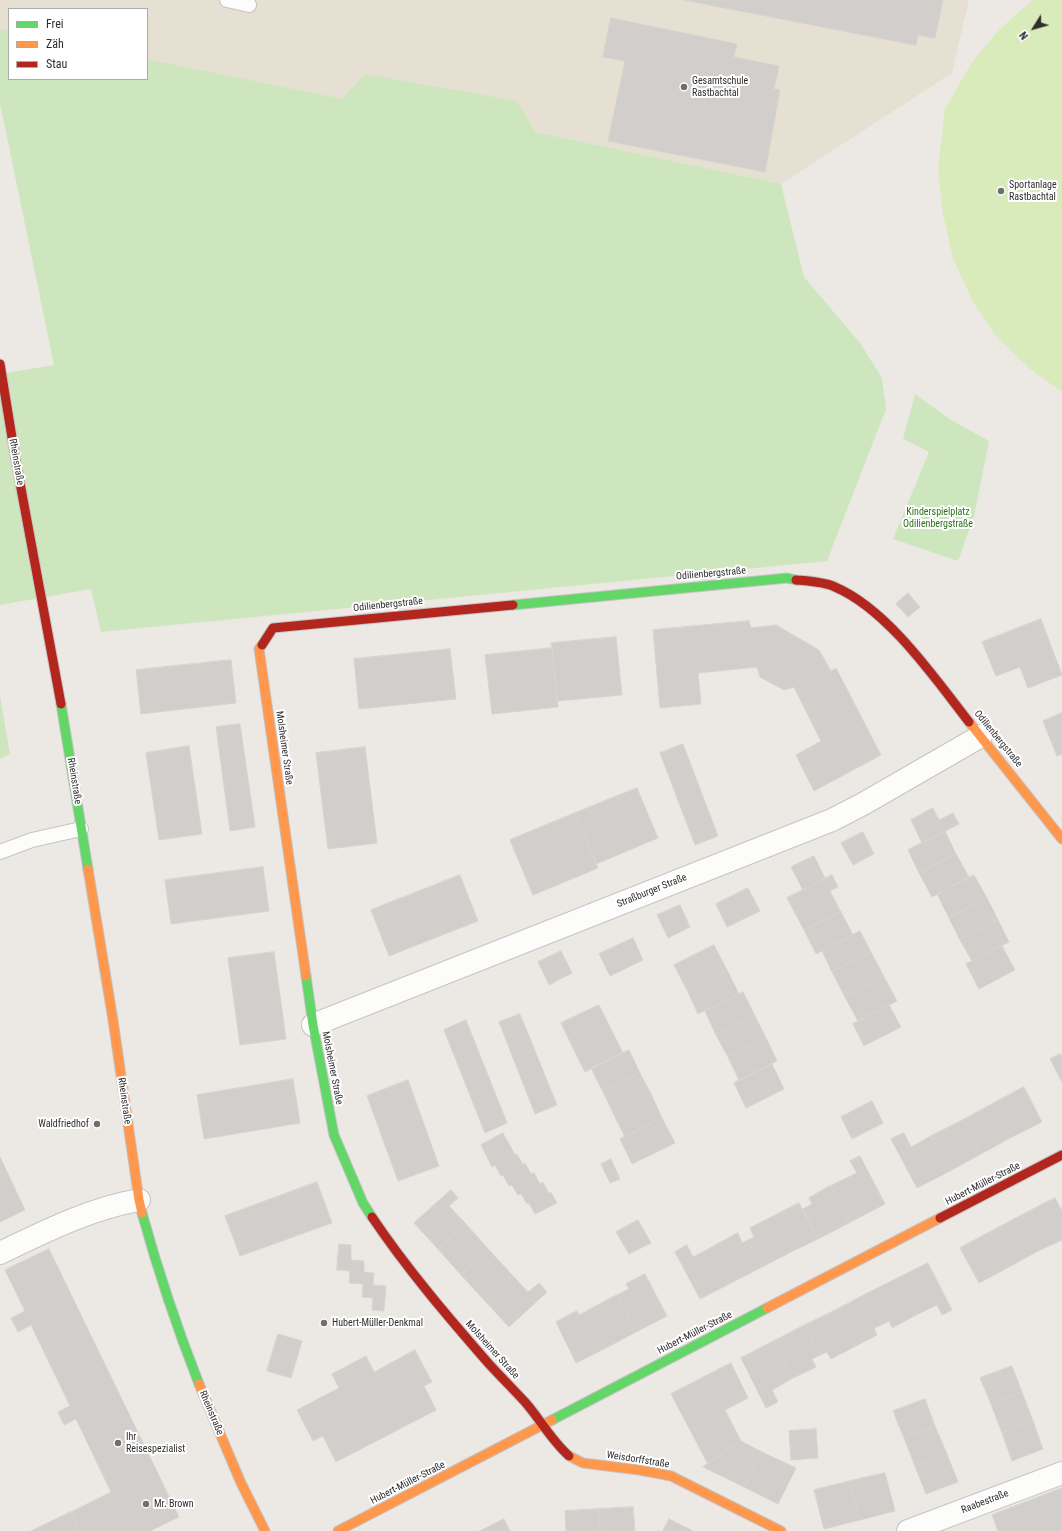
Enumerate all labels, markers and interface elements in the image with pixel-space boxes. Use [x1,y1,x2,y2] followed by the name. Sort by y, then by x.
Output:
[8,8,148,80] legend
[1014,8,1054,48] north arrow
[46,17,64,31] text: Frei
[1017,29,1031,42] text: N
[46,37,64,51] text: Zäh
[46,57,67,71] text: Stau
[692,75,748,98] place label: Gesamtschule Rastbachtal
[679,82,689,92] marker: Gesamtschule Rastbachtal
[1009,179,1057,202] place label: Sportanlage Rastbachtal
[996,186,1006,196] marker: Sportanlage Rastbachtal
[6,438,26,486] street label: Rheinstraße
[903,506,973,530] park label: Kinderspielplatz Odilienbergstraße
[676,565,746,583] street label: Odilienbergstraße
[353,595,423,615] street label: Odilienbergstraße
[971,708,1025,770] street label: Odilienbergstraße
[273,710,295,786] street label: Molsheimer Straße
[64,757,84,805] street label: Rheinstraße
[615,872,689,910] street label: Straßburger Straße
[319,1030,345,1106] street label: Molsheimer Straße
[115,1077,133,1125] street label: Rheinstraße
[38,1118,89,1130] place label: Waldfriedhof
[92,1119,102,1129] marker: Waldfriedhof
[944,1160,1022,1208] street label: Hubert-Müller-Straße
[656,1309,734,1357] street label: Hubert-Müller-Straße
[332,1317,423,1329] place label: Hubert-Müller-Denkmal
[319,1318,329,1328] marker: Hubert-Müller-Denkmal
[463,1318,521,1382] street label: Molsheimer Straße
[196,1389,226,1437] street label: Rheinstraße
[126,1431,185,1454] place label: Ihr Reisespezialist
[113,1438,123,1448] marker: Ihr Reisespezialist
[606,1449,670,1471] street label: Weisdorffstraße
[369,1459,447,1507] street label: Hubert-Müller-Straße
[960,1488,1010,1516] street label: Raabestraße
[154,1498,194,1510] place label: Mr. Brown
[141,1499,151,1509] marker: Mr. Brown

